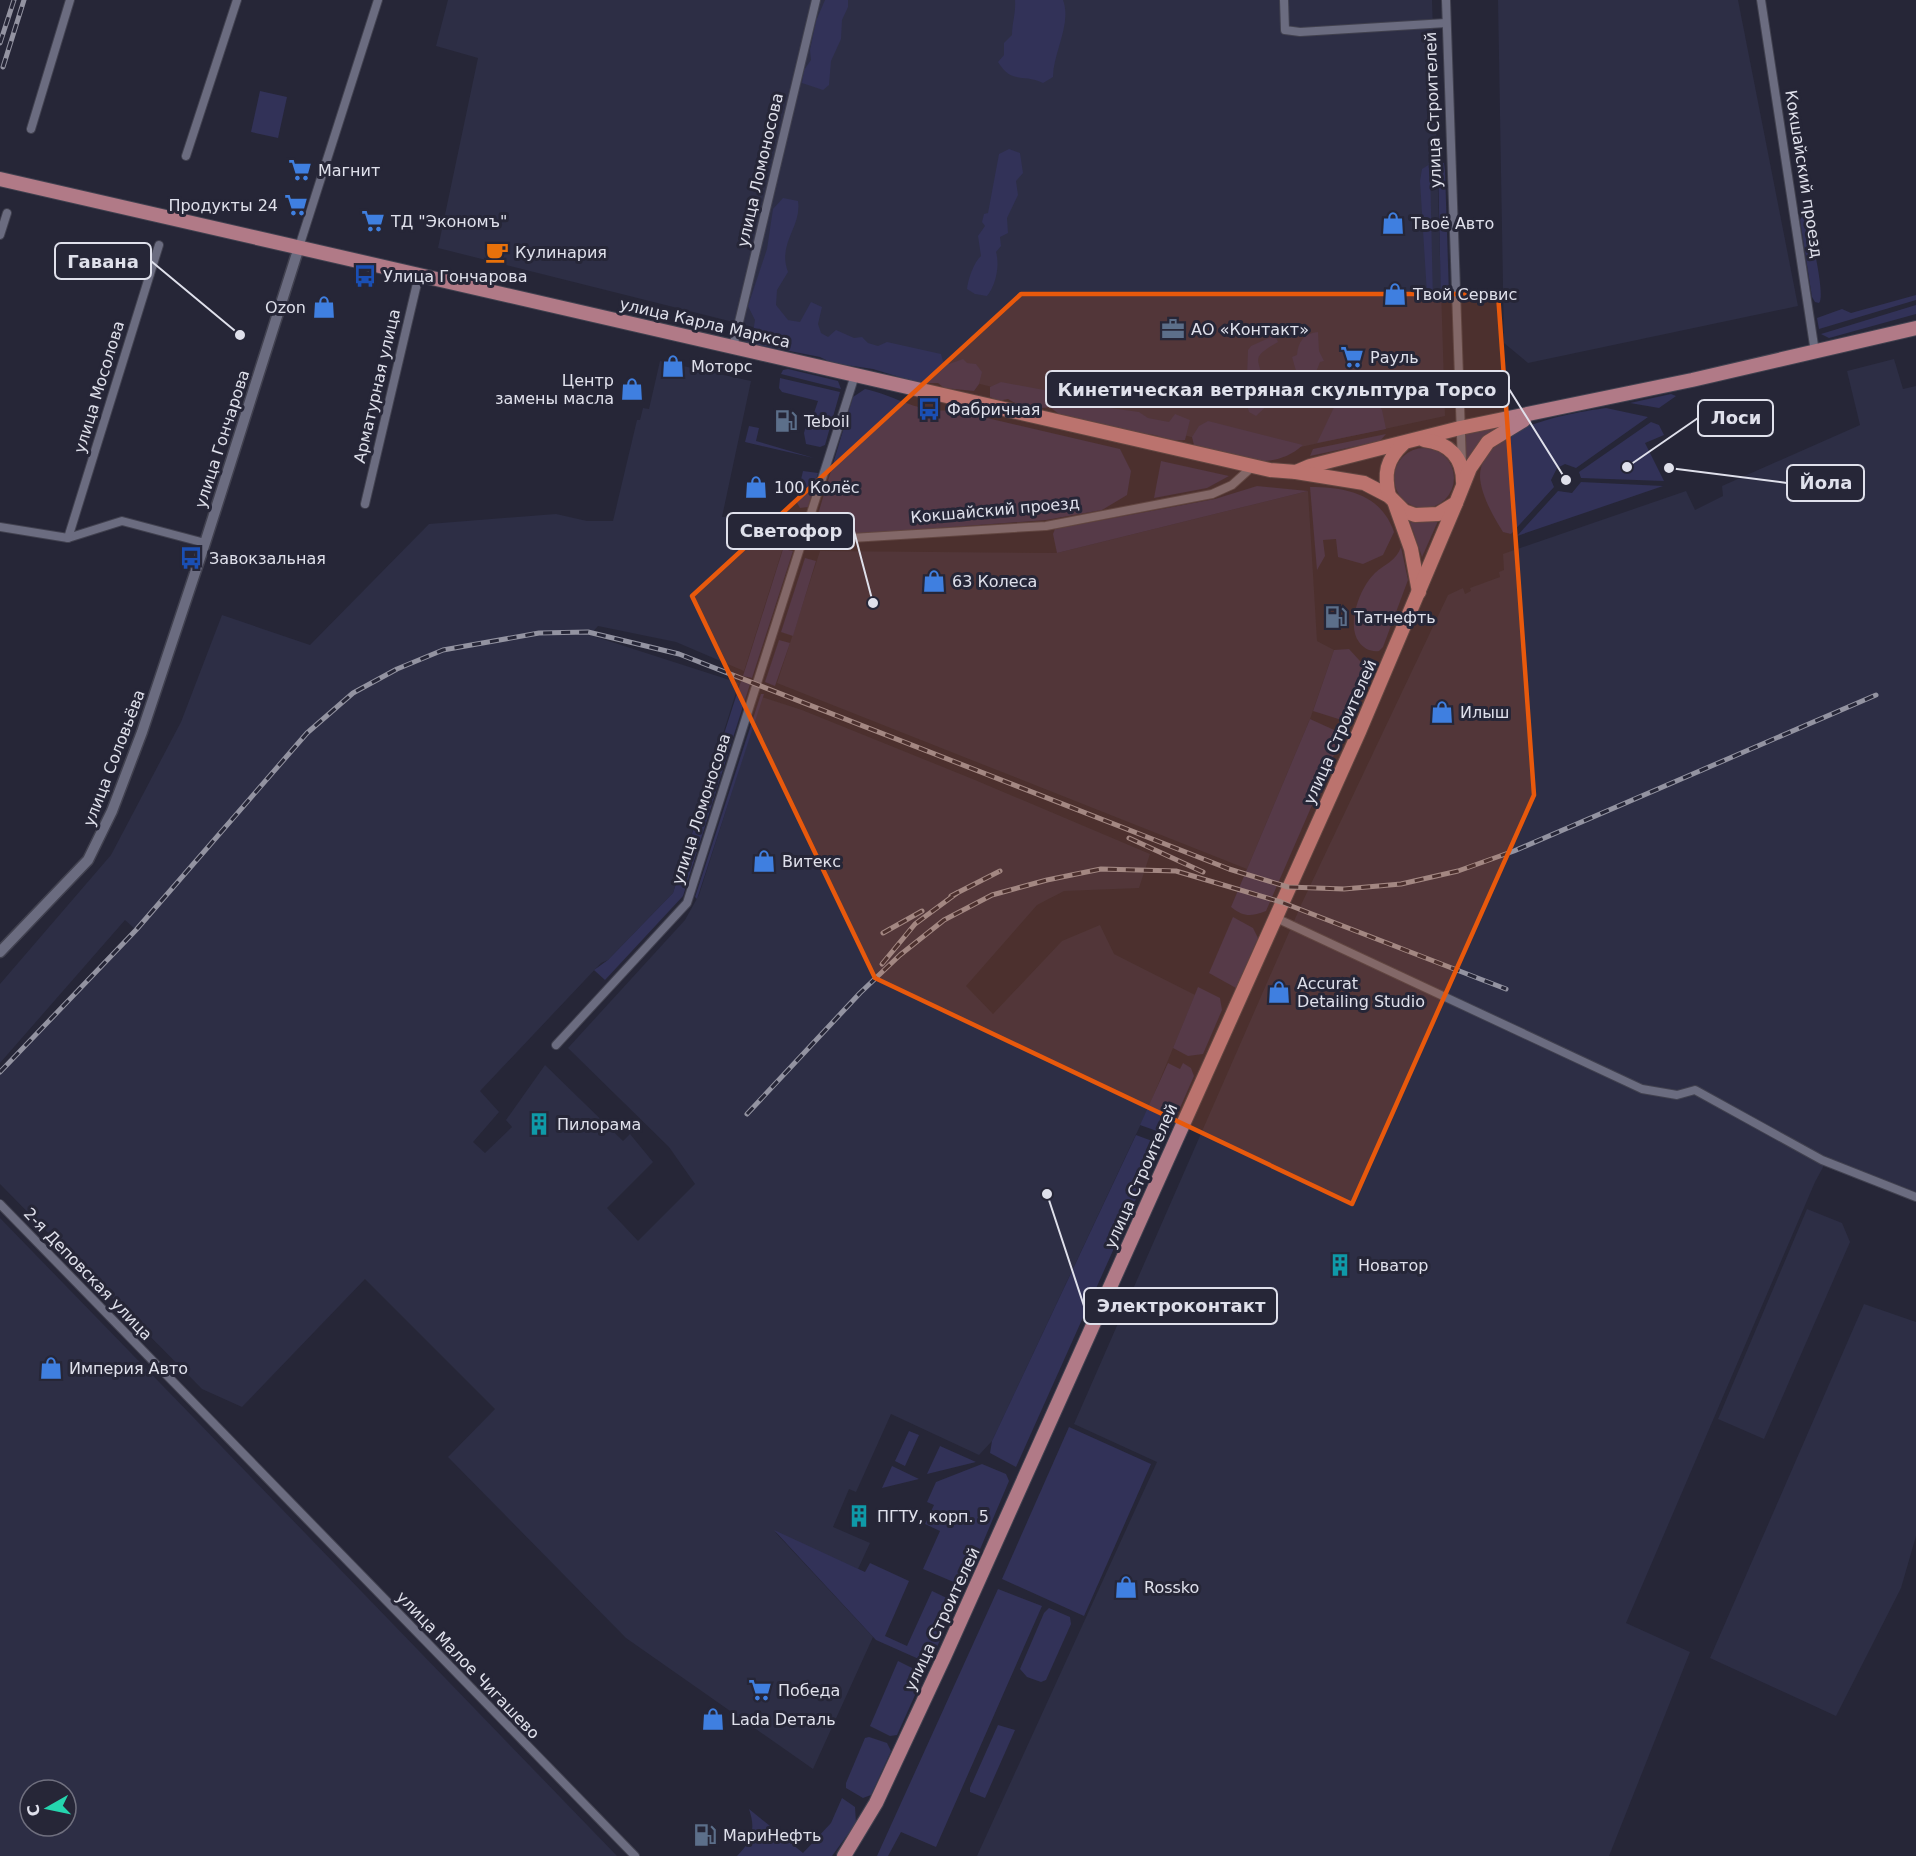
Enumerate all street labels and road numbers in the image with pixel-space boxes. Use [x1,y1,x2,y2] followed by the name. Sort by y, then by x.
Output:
[1421,32,1445,188] street label: улица Строителей
[1781,89,1827,259] street label: Кокшайский проезд
[733,91,787,249] street label: улица Ломоносова
[618,294,792,352] street label: улица Карла Маркса
[350,307,404,465] street label: Арматурная улица
[70,319,128,455] street label: улица Мосолова
[191,367,253,511] street label: улица Гончарова
[910,493,1080,527] street label: Кокшайский проезд
[1300,657,1380,807] street label: улица Строителей
[79,687,149,829] street label: улица Соловьёва
[668,731,734,887] street label: улица Ломоносова
[1101,1101,1181,1251] street label: улица Строителей
[20,1204,156,1344] street label: 2-я Деповская улица
[900,1544,984,1694] street label: улица Строителей
[392,1587,544,1743] street label: улица Малое Чигашево

